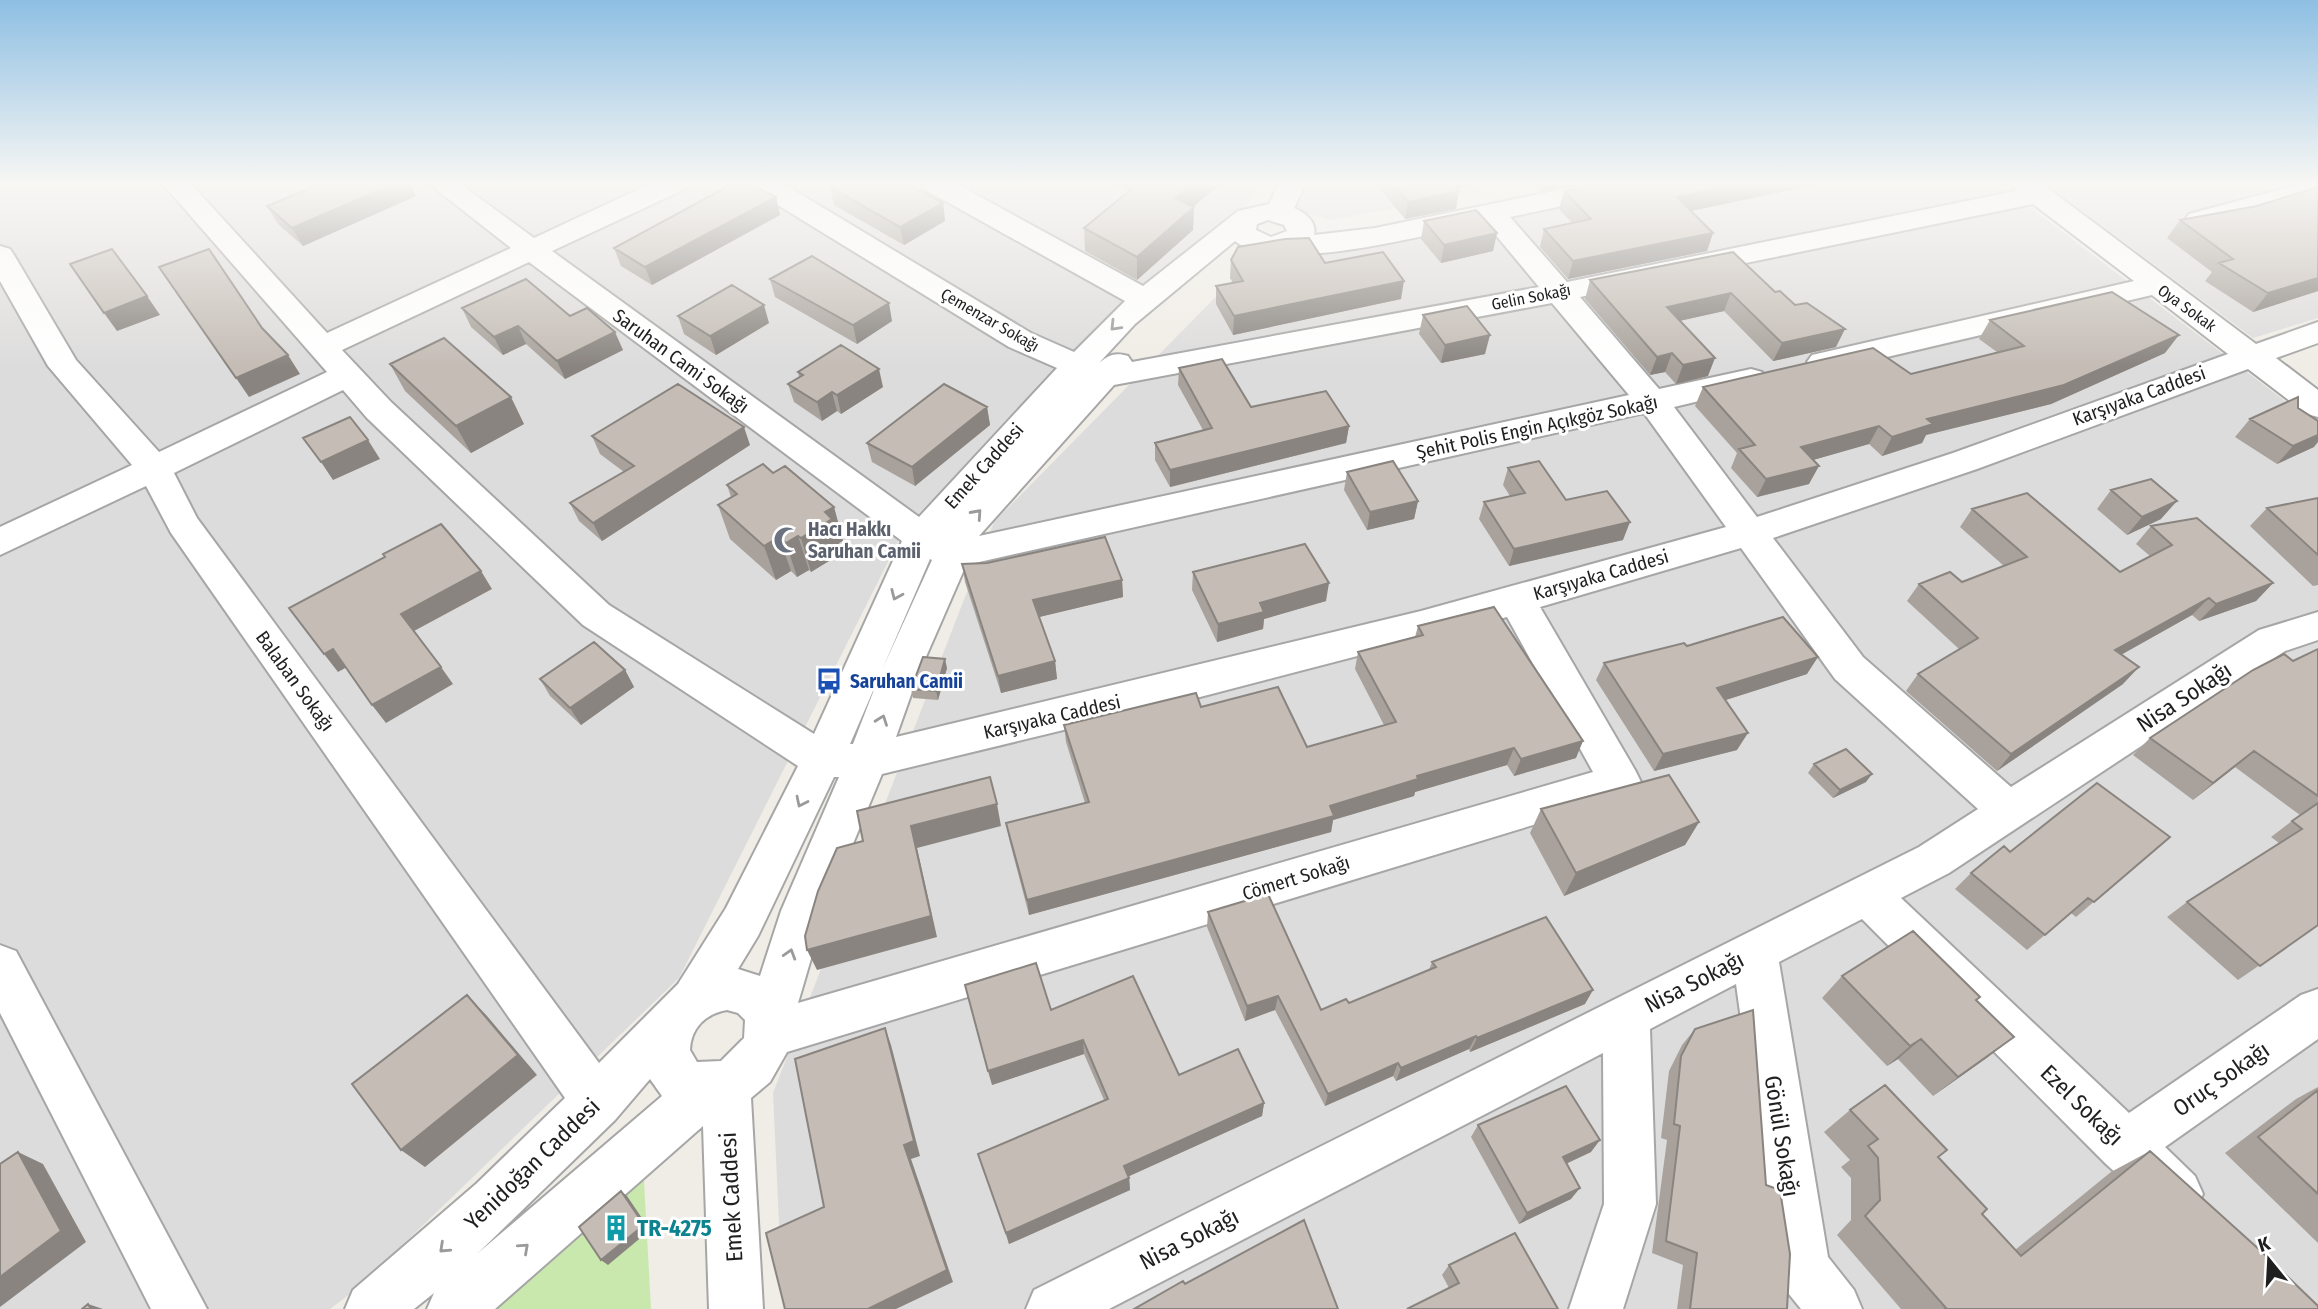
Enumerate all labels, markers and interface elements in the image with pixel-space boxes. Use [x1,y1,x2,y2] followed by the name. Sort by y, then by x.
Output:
[1490,280,1572,314] street label: Gelin Sokağı
[2154,280,2220,336] street label: Oya Sokak
[937,284,1043,357] street label: Çemenzar Sokağı
[608,304,754,418] street label: Saruhan Cami Sokağı
[1111,318,1124,331] one-way arrow
[2069,361,2209,431] street label: Karşıyaka Caddesi
[1414,390,1660,464] street label: Şehit Polis Engin Açıkgöz Sokağı
[939,418,1029,514] street label: Emek Caddesi
[969,509,981,522] one-way arrow
[808,518,921,563] place label: Hacı Hakkı Saruhan Camii
[772,525,802,555] mosque icon: Hacı Hakkı Saruhan Camii
[1531,545,1671,605] street label: Karşıyaka Caddesi
[890,588,904,600] one-way arrow
[251,626,339,736] street label: Balaban Sokağı
[2131,656,2237,738] street label: Nisa Sokağı
[814,666,844,696] bus stop icon: Saruhan Camii
[850,670,963,693] place label: Saruhan Camii
[981,690,1123,744] street label: Karşıyaka Caddesi
[874,714,888,726] one-way arrow
[796,795,810,807] one-way arrow
[1239,851,1353,905] street label: Cömert Sokağı
[1640,945,1748,1019] street label: Nisa Sokağı
[782,948,796,961] one-way arrow
[2167,1036,2275,1122] street label: Oruç Sokağı
[2035,1059,2129,1151] street label: Ezel Sokağı
[1759,1073,1805,1199] street label: Gönül Sokağı
[458,1092,606,1236] street label: Yenidoğan Caddesi
[714,1131,748,1263] street label: Emek Caddesi
[1135,1202,1243,1276] street label: Nisa Sokağı
[601,1213,631,1243] building icon: TR-4275
[637,1214,712,1242] place label: TR-4275
[2234,1225,2304,1295] north arrow
[2255,1231,2274,1257] text: K
[439,1240,452,1252] one-way arrow
[516,1244,529,1256] one-way arrow

